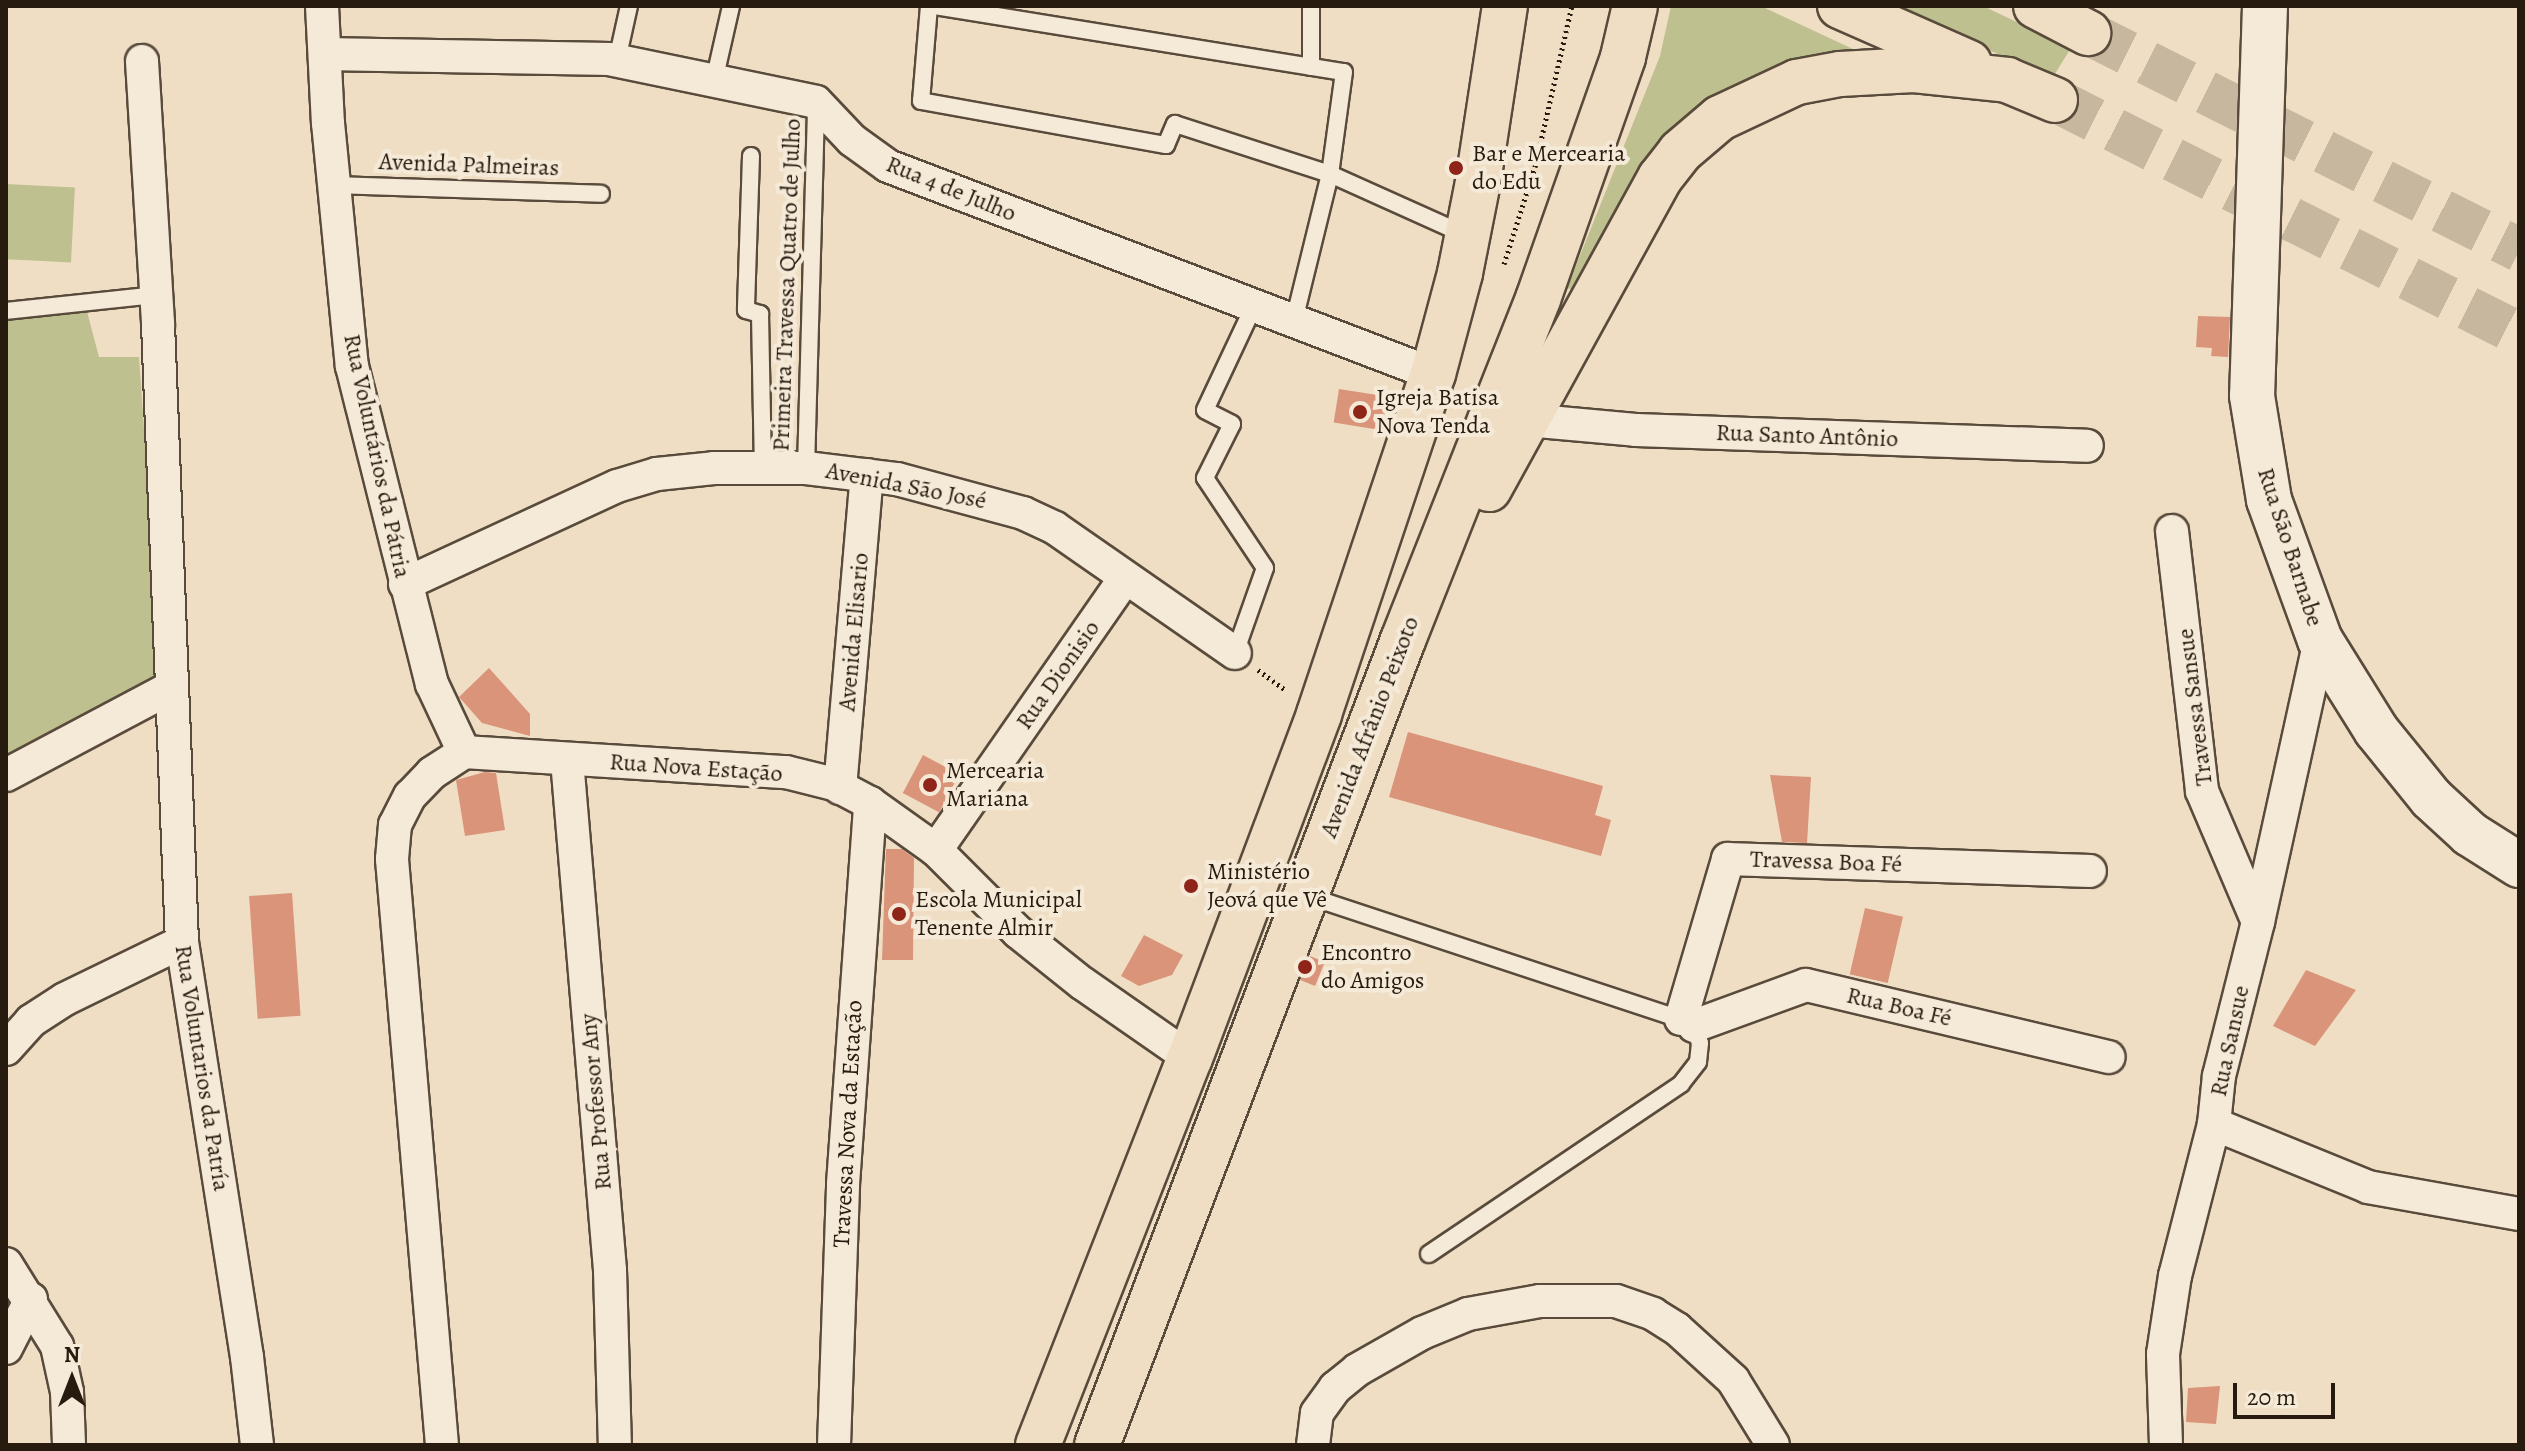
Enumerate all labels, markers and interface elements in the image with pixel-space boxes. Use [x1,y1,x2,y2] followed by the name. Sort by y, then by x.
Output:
[767,118,807,452] street label: Primeira Travessa Quatro de Julho
[1472,140,1625,196] place label: Bar e Mercearia do Edu
[378,147,560,183] street label: Avenida Palmeiras
[882,150,1020,228] street label: Rua 4 de Julho
[1447,159,1465,177] marker: Bar e Mercearia do Edu
[337,331,417,581] street label: Rua Voluntários da Pátria
[1376,384,1499,440] place label: Igreja Batisa Nova Tenda
[1351,403,1369,421] marker: Igreja Batisa Nova Tenda
[1715,418,1899,454] street label: Rua Santo Antônio
[823,456,989,516] street label: Avenida São José
[2251,464,2329,630] street label: Rua São Barnabe
[833,552,875,712] street label: Avenida Elisario
[1315,612,1425,842] street label: Avenida Afrânio Peixoto
[1010,615,1106,735] street label: Rua Dionisio
[2171,627,2219,787] street label: Travessa Sansue
[608,748,784,788] street label: Rua Nova Estação
[946,757,1044,813] place label: Mercearia Mariana
[921,776,939,794] marker: Mercearia Mariana
[1749,845,1903,879] street label: Travessa Boa Fé
[1207,858,1327,914] place label: Ministério Jeová que Vê
[1182,877,1200,895] marker: Ministério Jeová que Vê
[915,886,1082,942] place label: Escola Municipal Tenente Almir
[890,905,908,923] marker: Escola Municipal Tenente Almir
[1321,939,1424,995] place label: Encontro do Amigos
[168,943,236,1193] street label: Rua Voluntarios da Patría
[1296,958,1314,976] marker: Encontro do Amigos
[1844,981,1954,1033] street label: Rua Boa Fé
[2204,983,2256,1099] street label: Rua Sansue
[827,1000,869,1248] street label: Travessa Nova da Estação
[574,1013,618,1191] street label: Rua Professor Any
[32,1339,112,1419] north arrow
[64,1340,80,1370] text: N
[2237,1367,2339,1417] scale bar
[2247,1381,2296,1413] text: 20 m

